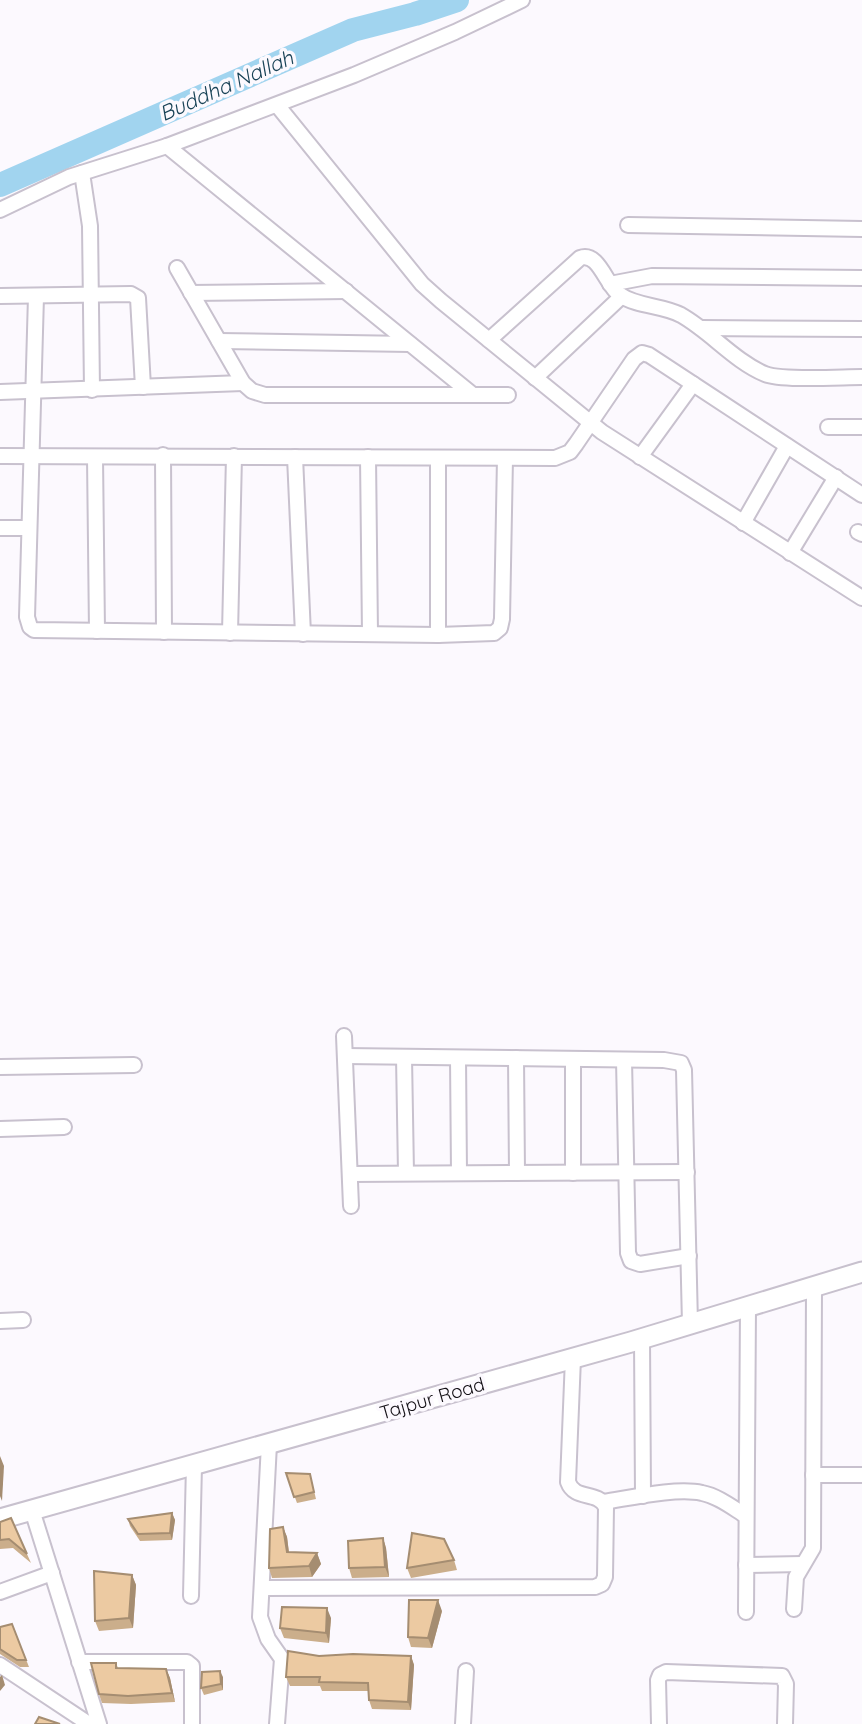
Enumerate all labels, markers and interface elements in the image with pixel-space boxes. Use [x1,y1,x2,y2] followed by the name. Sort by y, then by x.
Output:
[155,43,298,126] water label: Buddha Nallah
[377,1372,487,1424] street label: Tajpur Road

